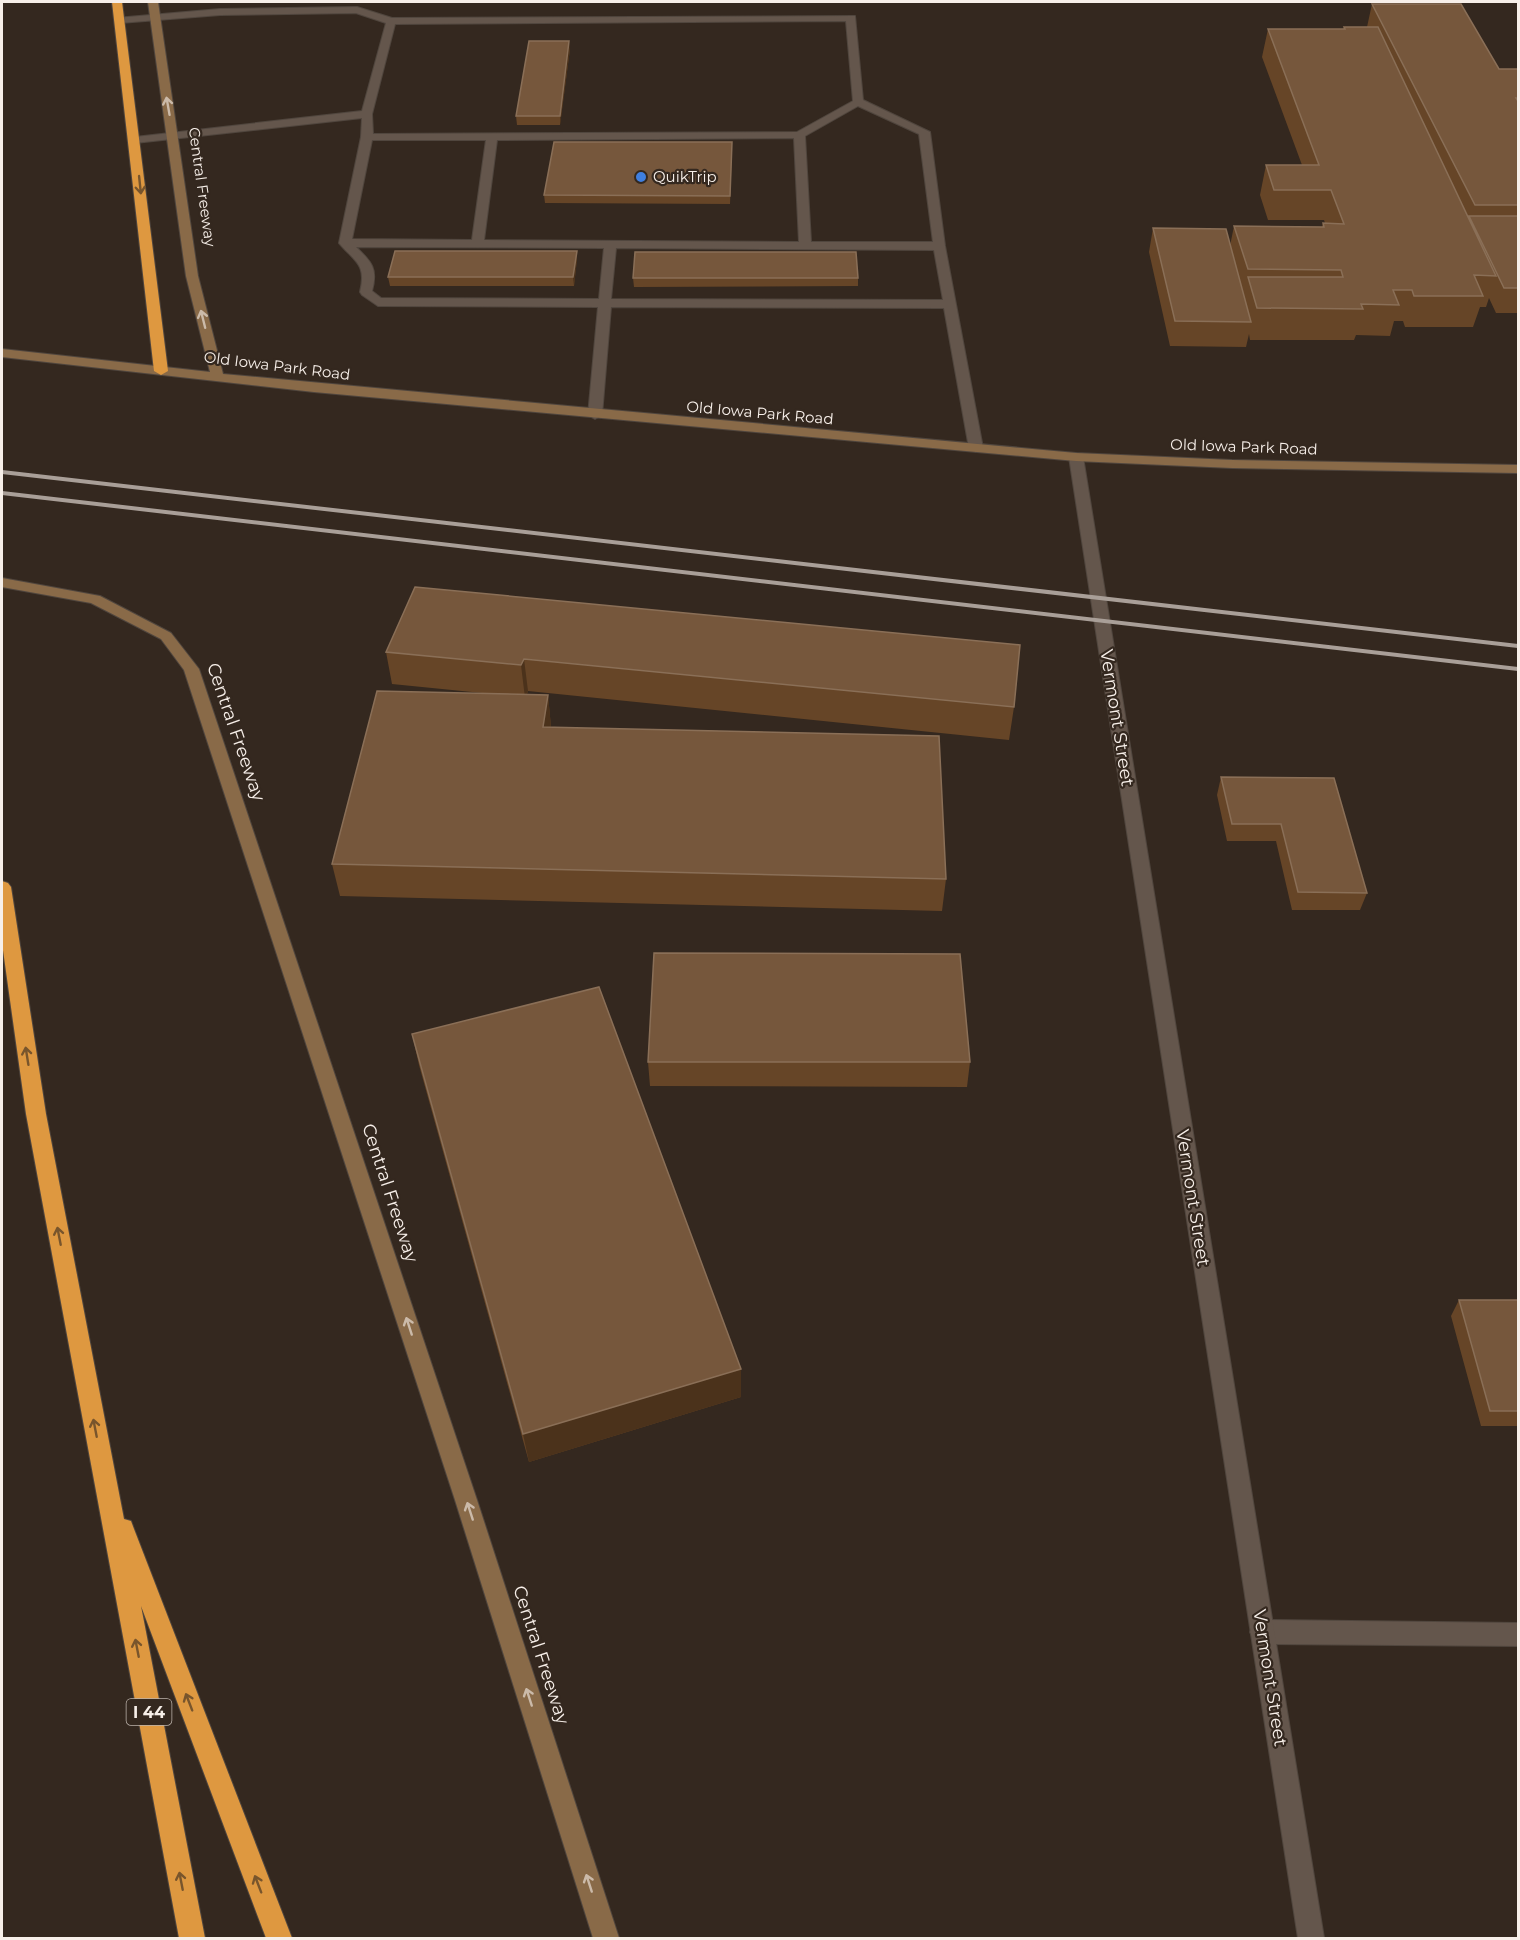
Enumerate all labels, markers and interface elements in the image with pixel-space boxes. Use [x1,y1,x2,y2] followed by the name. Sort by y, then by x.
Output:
[162,97,173,116] one-way arrow
[185,126,220,249] street label: Central Freeway
[653,167,717,186] place label: QuikTrip
[634,170,648,184] marker: QuikTrip
[135,174,146,194] one-way arrow
[196,310,208,329] one-way arrow
[203,347,351,384] street label: Old Iowa Park Road
[686,397,834,428] street label: Old Iowa Park Road
[1170,434,1318,459] street label: Old Iowa Park Road
[1095,648,1139,788] street label: Vermont Street
[202,660,270,804] street label: Central Freeway
[22,1047,33,1067] one-way arrow
[357,1121,423,1265] street label: Central Freeway
[1171,1128,1215,1268] street label: Vermont Street
[53,1227,64,1246] one-way arrow
[402,1317,413,1336] one-way arrow
[89,1418,100,1438] one-way arrow
[464,1502,475,1521] one-way arrow
[508,1583,574,1727] street label: Central Freeway
[1248,1608,1292,1748] street label: Vermont Street
[131,1639,142,1659] one-way arrow
[523,1688,534,1707] one-way arrow
[183,1693,194,1712] one-way arrow
[126,1699,172,1725] road number: I 44
[175,1872,186,1891] one-way arrow
[582,1874,593,1893] one-way arrow
[252,1875,263,1894] one-way arrow

